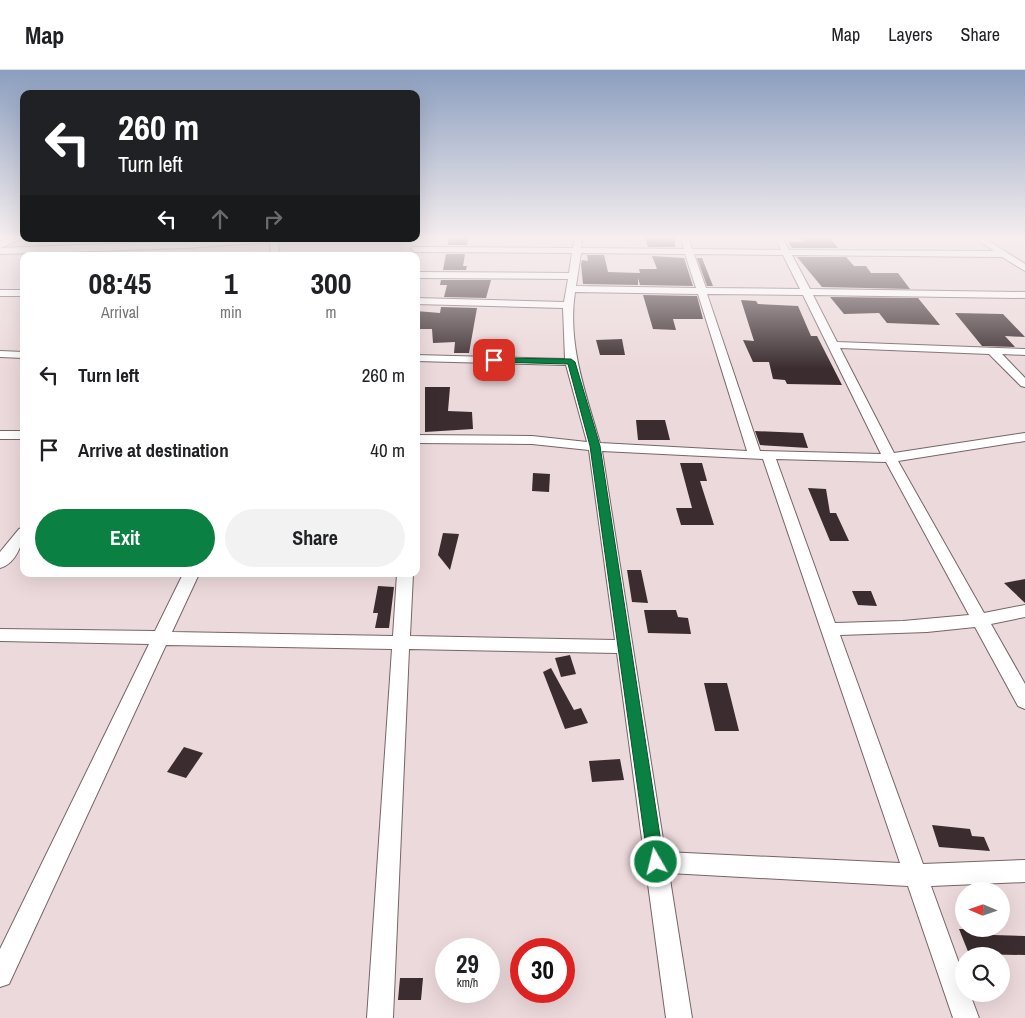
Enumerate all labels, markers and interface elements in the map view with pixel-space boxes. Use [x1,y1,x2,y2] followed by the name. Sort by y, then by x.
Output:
[25,19,64,51] text: Map
[832,22,860,47] text: Map
[888,22,933,47] text: Layers
[961,22,1000,47] text: Share
[118,104,199,151] text: 260 m
[35,110,100,175] icon: left
[118,149,183,179] text: Turn left
[153,205,181,233] icon: left
[206,205,234,233] icon: ahead
[259,205,287,233] icon: right
[89,263,151,303] text: 08:45
[224,263,238,303] text: 1
[310,263,351,303] text: 300
[101,301,139,323] text: Arrival
[220,301,242,323] text: min
[325,301,336,323] text: m
[473,339,515,381] pin
[480,346,508,374] icon: arrive
[35,361,63,389] icon: left
[78,362,139,388] text: Turn left
[362,362,405,388] text: 260 m
[35,436,63,464] icon: arrive
[78,437,229,463] text: Arrive at destination
[370,437,405,463] text: 40 m
[35,509,215,567] button: Exit
[225,509,405,567] button: Share
[629,835,681,887] position arrow
[955,882,1010,938] north arrow
[955,882,1010,1002] map controls
[510,938,575,1003] speed limit sign: 30
[456,947,479,981] text: 29
[955,947,1010,1002] button: search
[457,975,478,991] text: km/h

